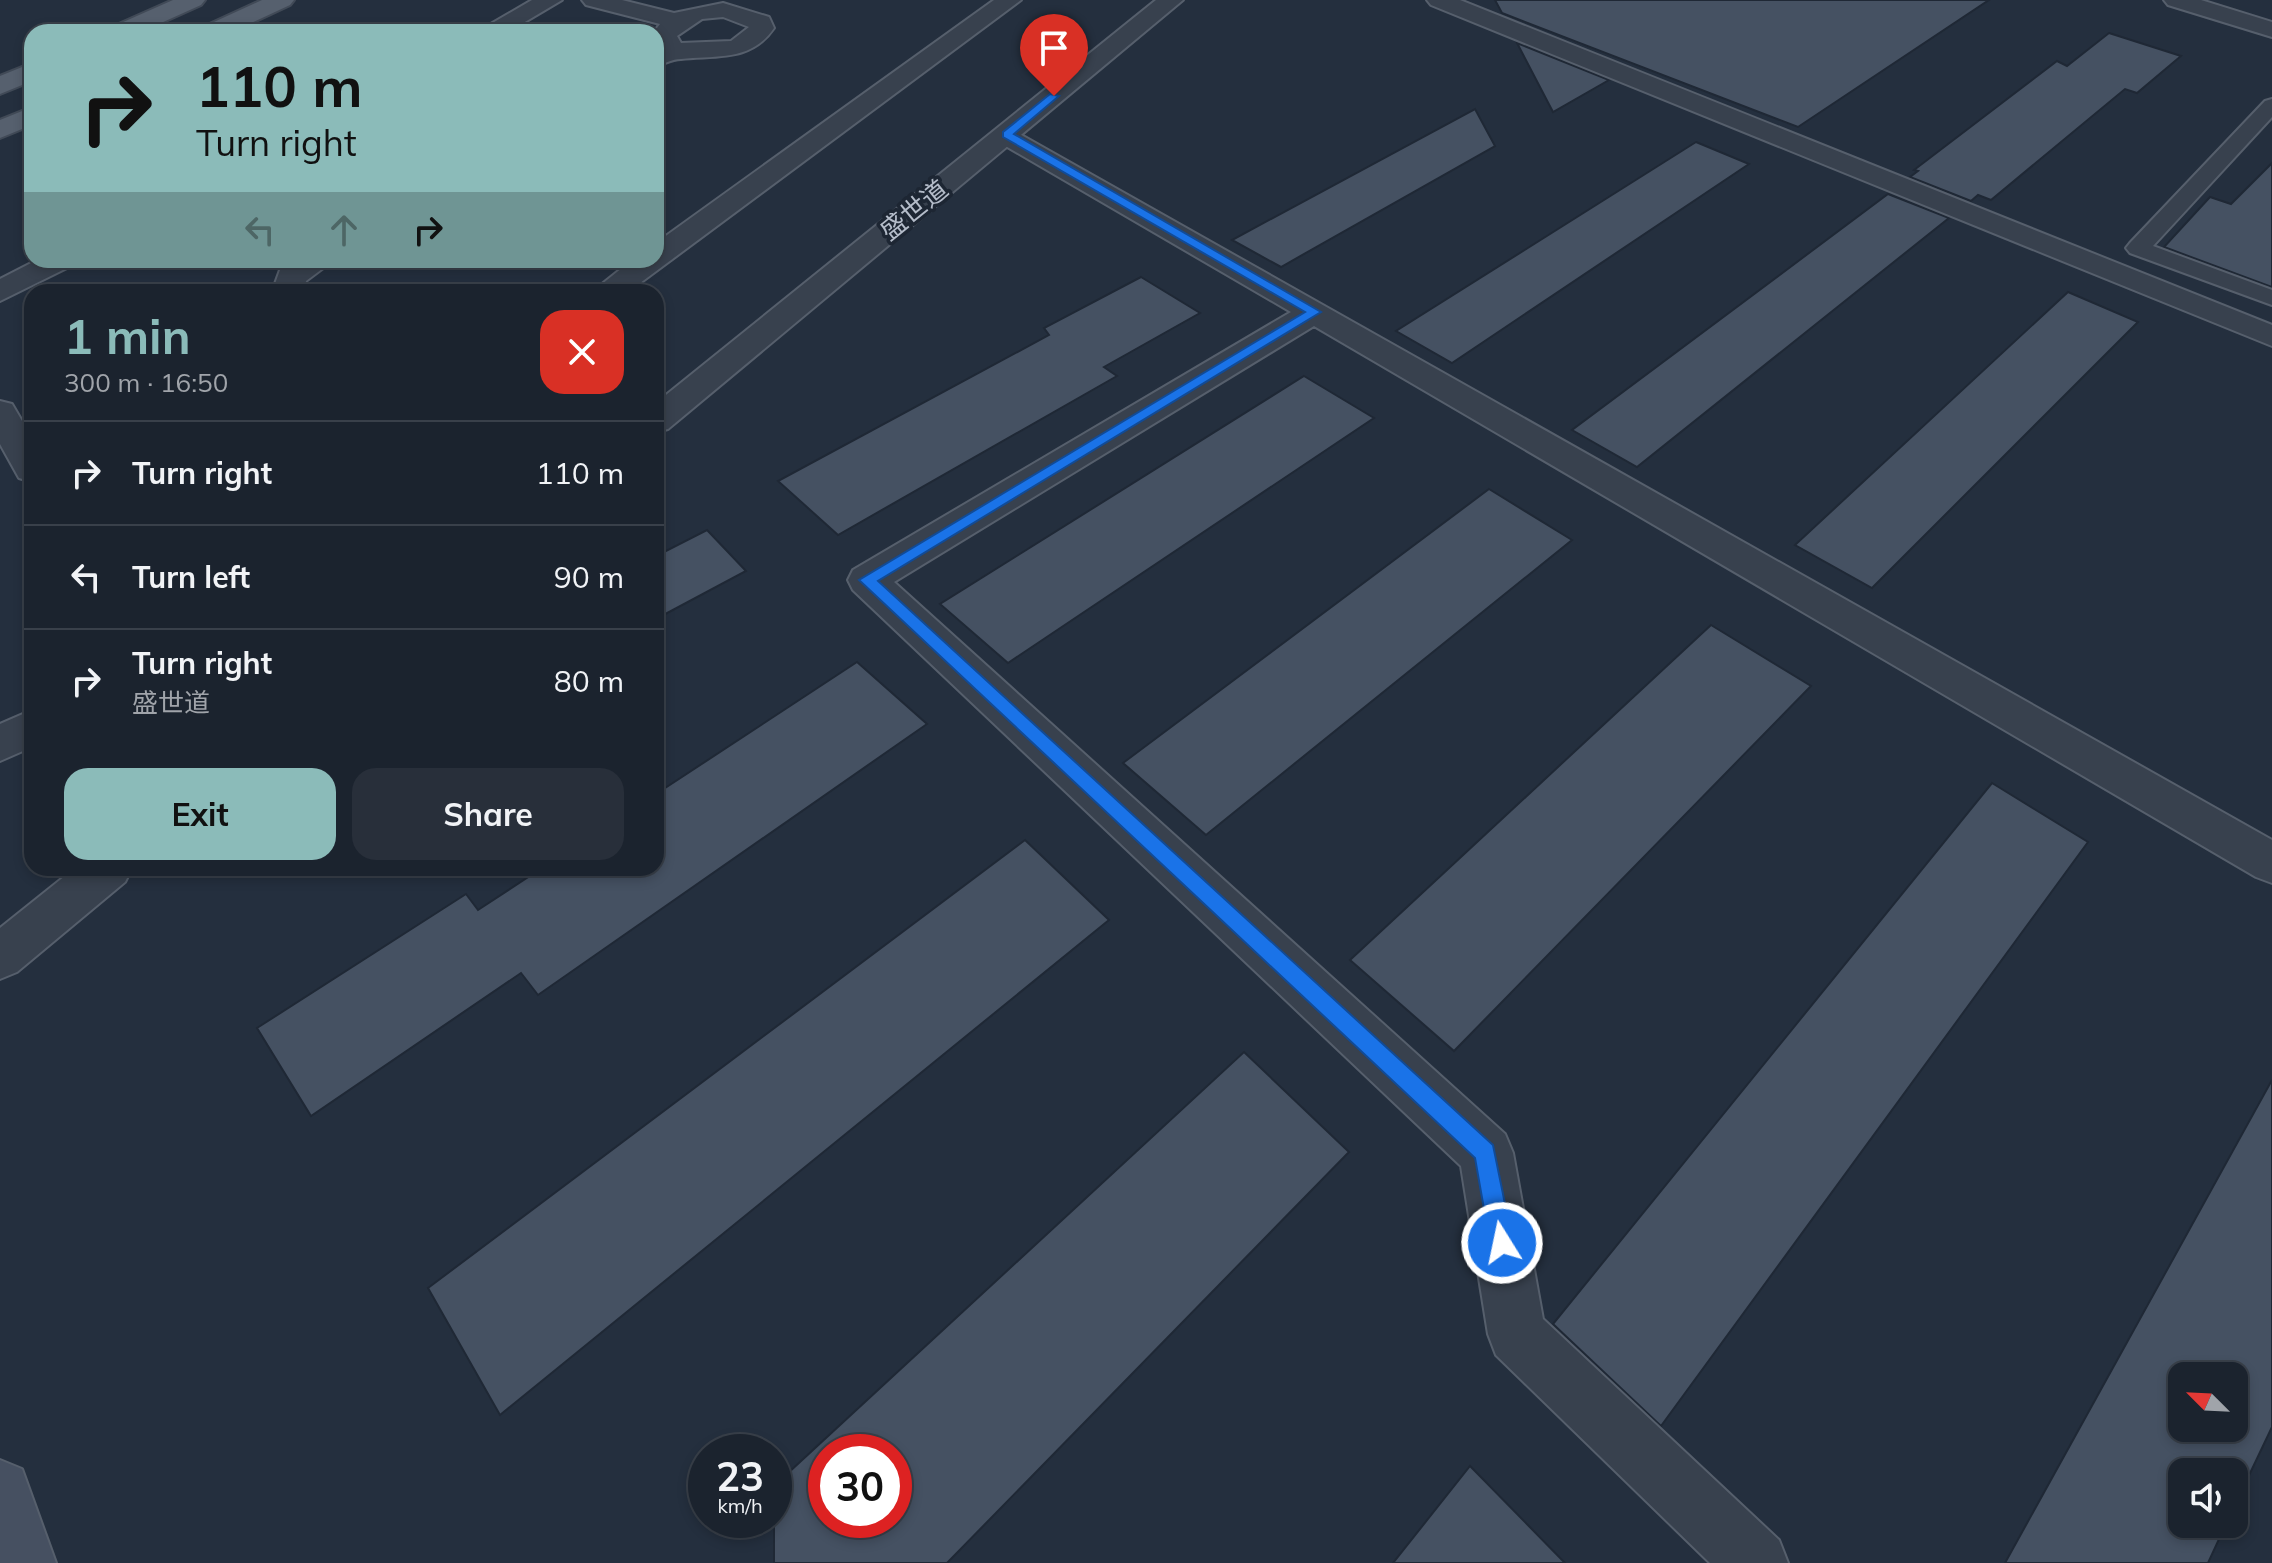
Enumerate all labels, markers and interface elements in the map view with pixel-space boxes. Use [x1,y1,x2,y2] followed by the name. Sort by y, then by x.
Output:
[1020,14.0,1088,96] pin
[1032,26,1076,70] icon: arrive
[196,51,363,121] text: 110 m
[64,56,168,160] icon: right
[196,120,357,165] text: Turn right
[873,172,954,247] street label: 盛世道
[238,208,282,252] icon: left
[322,208,366,252] icon: ahead
[406,208,450,252] icon: right
[64,306,191,366] text: 1 min
[540,310,624,394] button: close
[64,366,228,399] text: 300 m · 16:50
[64,451,108,495] icon: right
[132,454,272,492] text: Turn right
[536,454,624,492] text: 110 m
[64,555,108,599] icon: left
[132,558,250,596] text: Turn left
[554,558,624,596] text: 90 m
[132,644,272,682] text: Turn right
[64,659,108,703] icon: right
[554,662,624,700] text: 80 m
[132,686,210,719] text: 盛世道
[64,768,336,860] button: Exit
[352,768,624,860] button: Share
[1460,1201,1544,1285] position arrow
[2168,1362,2248,1442] north arrow
[2168,1362,2248,1538] map controls
[808,1434,912,1538] speed limit sign: 30
[716,1451,764,1501] text: 23
[2168,1458,2248,1538] button: sound
[717,1493,763,1518] text: km/h

